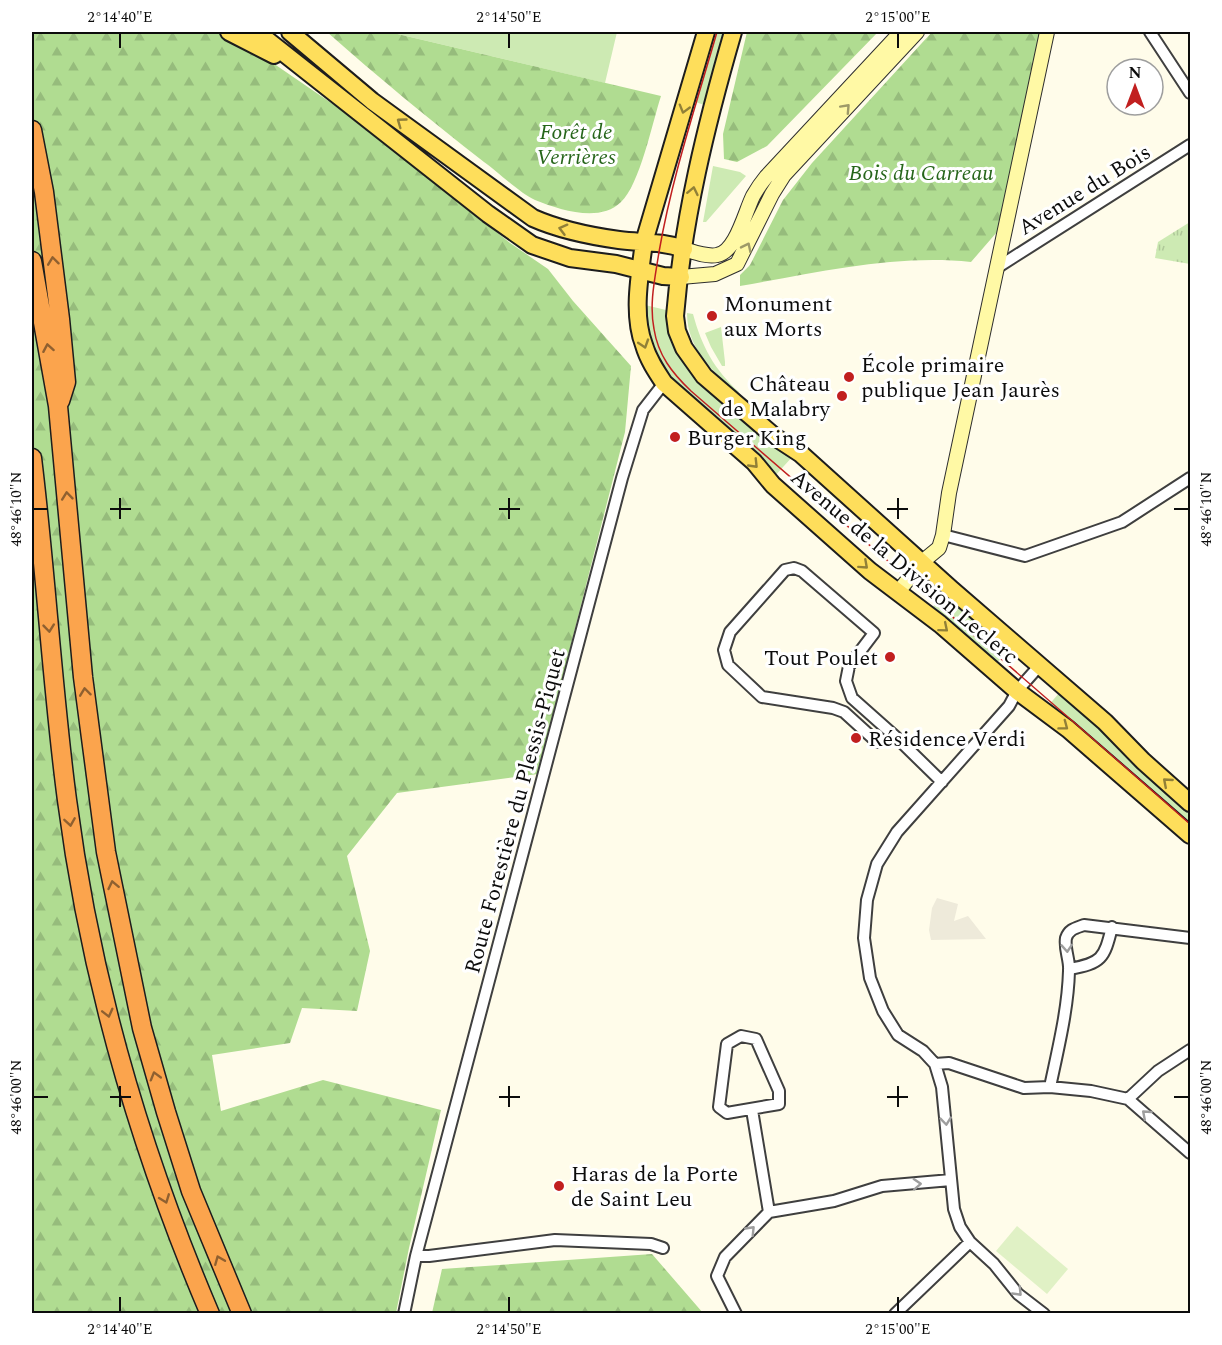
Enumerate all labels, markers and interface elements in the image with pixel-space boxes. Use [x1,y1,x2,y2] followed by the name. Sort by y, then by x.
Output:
[87,6,153,29] text: 2°14'40"E
[476,6,542,29] text: 2°14'50"E
[865,6,931,29] text: 2°15'00"E
[1105,57,1165,117] north arrow
[1128,61,1142,85] text: N
[679,103,691,114] one-way arrow
[839,104,850,115] one-way arrow
[536,116,616,174] park label: Forêt de Verrières
[396,119,407,130] one-way arrow
[1012,136,1158,244] street label: Avenue du Bois
[848,157,994,190] park label: Bois du Carreau
[686,186,699,196] one-way arrow
[558,224,569,236] one-way arrow
[740,242,752,253] one-way arrow
[47,256,60,266] one-way arrow
[724,288,832,346] place label: Monument aux Morts
[705,309,719,323] marker: Monument aux Morts
[636,338,649,349] one-way arrow
[42,344,55,354] one-way arrow
[861,349,1060,407] place label: École primaire publique Jean Jaurès
[721,368,831,426] place label: Château de Malabry
[842,370,856,384] marker: École primaire publique Jean Jaurès
[835,389,849,403] marker: Château de Malabry
[687,422,806,455] place label: Burger King
[668,430,682,444] marker: Burger King
[747,456,758,467] one-way arrow
[783,462,1025,673] street label: Avenue de la Division Leclerc
[5,471,28,547] text: 48°46'10"N
[1195,471,1218,547] text: 48°46'10"N
[62,492,74,501] one-way arrow
[856,557,867,568] one-way arrow
[937,621,948,632] one-way arrow
[42,623,55,632] one-way arrow
[764,642,878,675] place label: Tout Poulet
[456,645,575,977] street label: Route Forestière du Plessis-Piquet
[883,650,897,664] marker: Tout Poulet
[79,688,92,697] one-way arrow
[1057,719,1068,730] one-way arrow
[868,723,1026,756] place label: Résidence Verdi
[849,731,863,745] marker: Résidence Verdi
[1163,778,1174,789] one-way arrow
[64,817,76,826] one-way arrow
[107,881,120,891] one-way arrow
[1060,944,1073,953] one-way arrow
[101,1008,114,1018] one-way arrow
[5,1059,28,1135] text: 48°46'00"N
[1195,1059,1218,1135] text: 48°46'00"N
[150,1071,162,1081] one-way arrow
[1142,1110,1153,1121] one-way arrow
[939,1117,952,1126] one-way arrow
[571,1158,738,1216] place label: Haras de la Porte de Saint Leu
[912,1177,921,1190] one-way arrow
[552,1179,566,1193] marker: Haras de la Porte de Saint Leu
[157,1193,170,1204] one-way arrow
[744,1227,755,1238] one-way arrow
[214,1255,226,1266] one-way arrow
[1011,1285,1022,1296] one-way arrow
[87,1318,153,1341] text: 2°14'40"E
[476,1318,542,1341] text: 2°14'50"E
[865,1318,931,1341] text: 2°15'00"E

